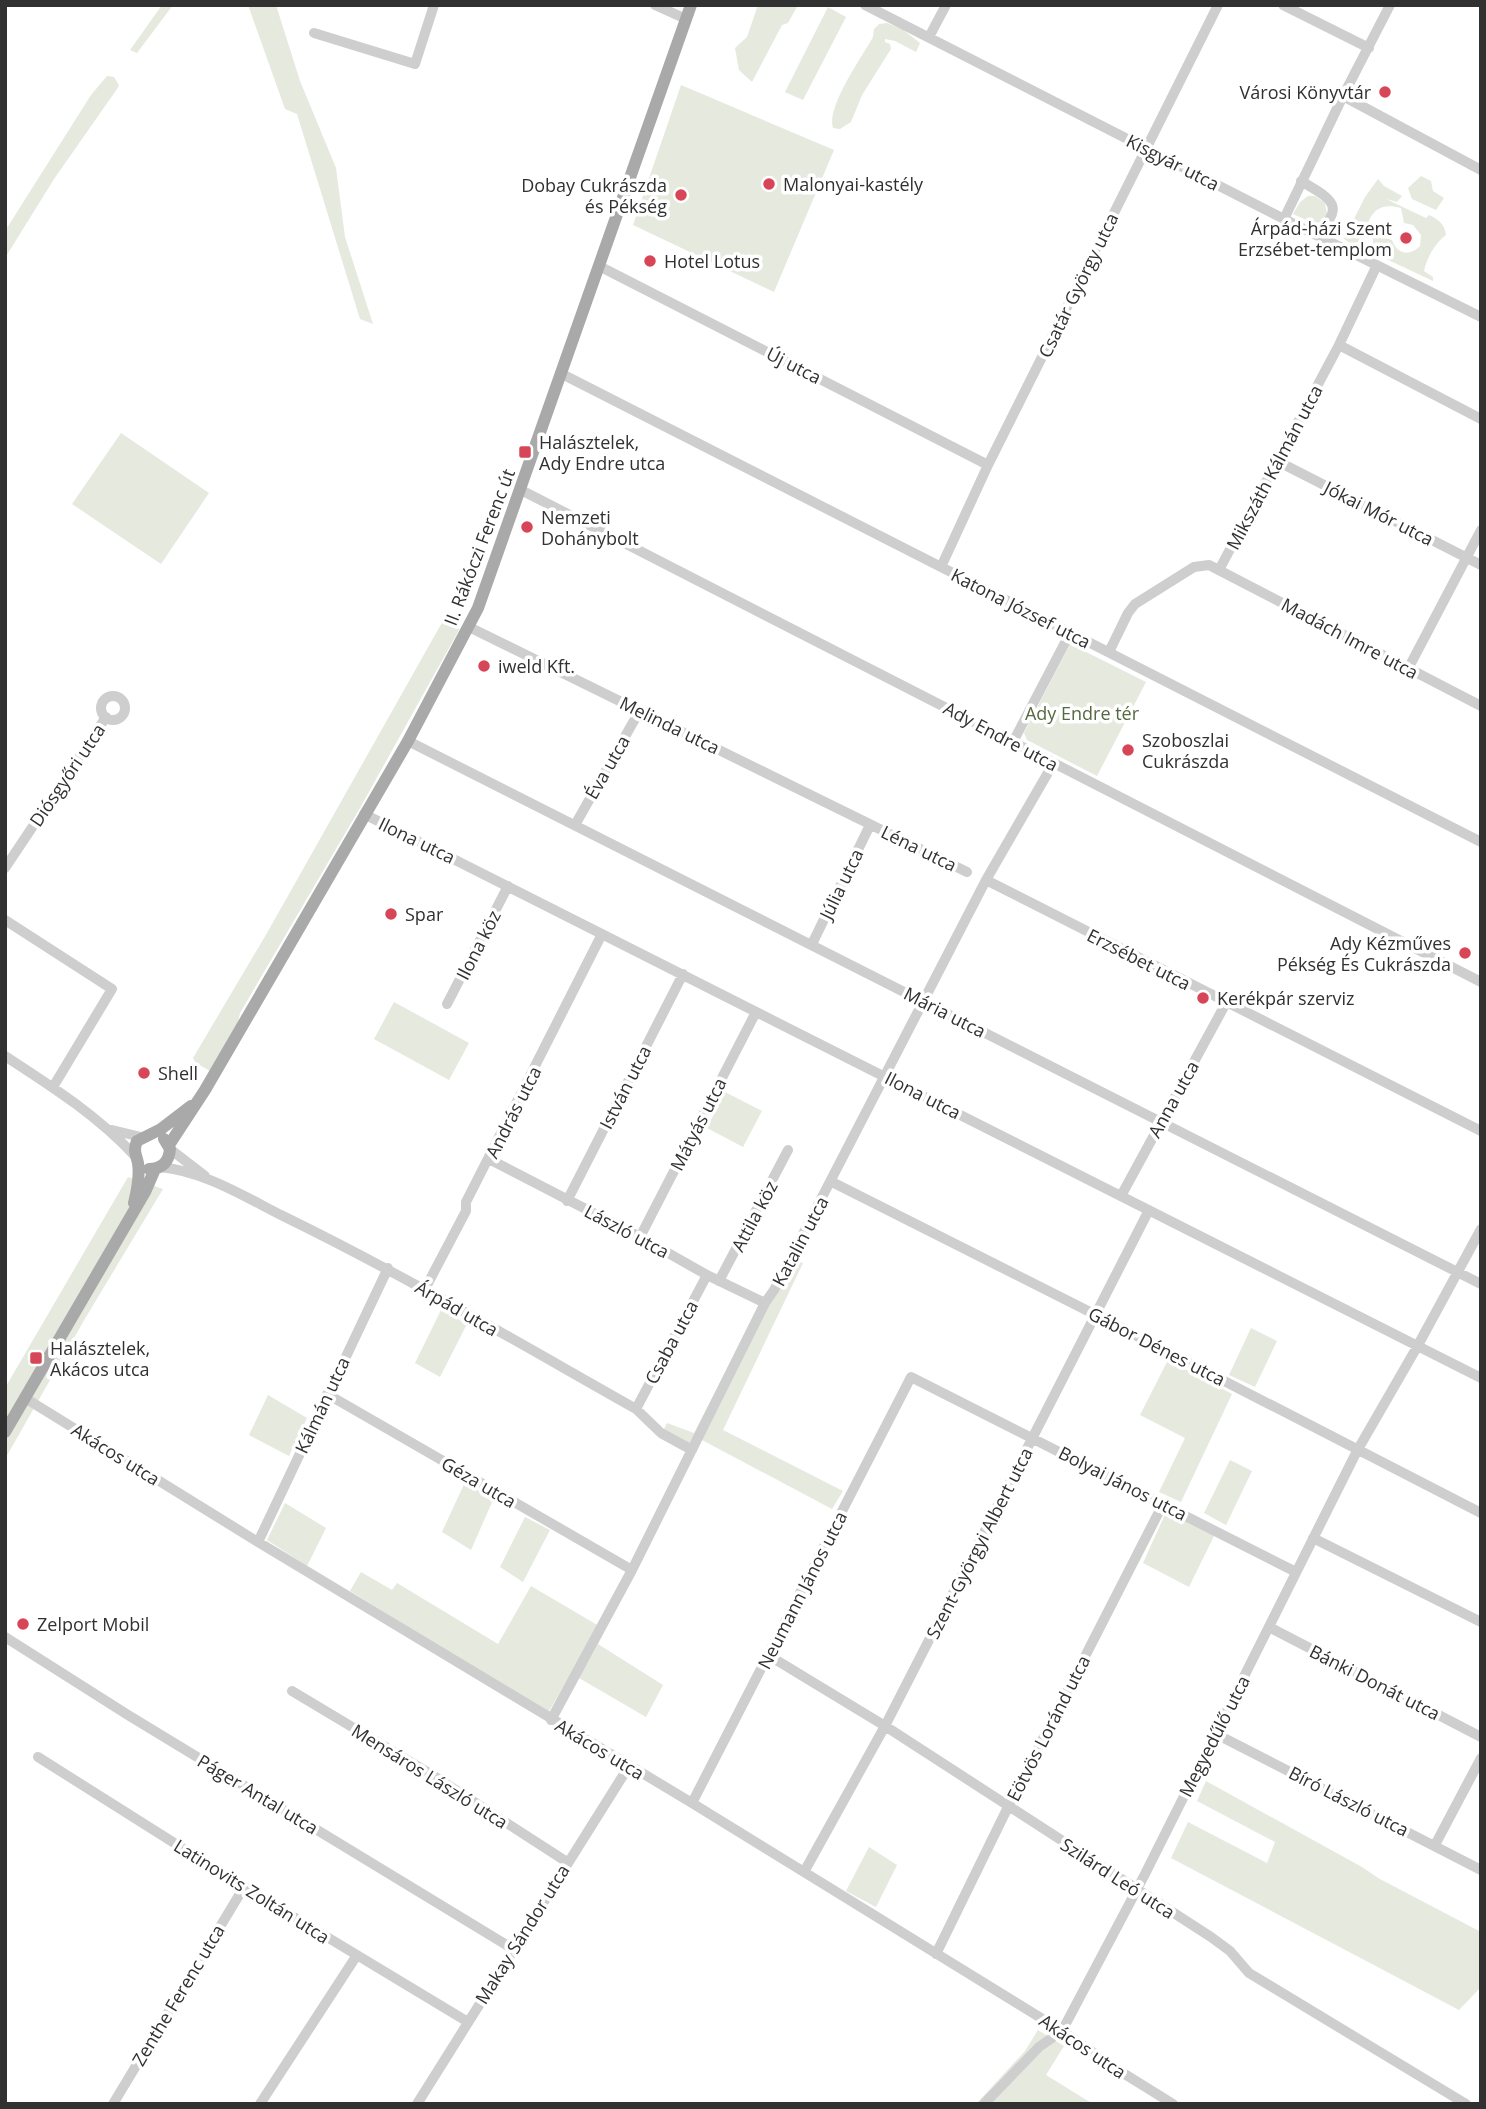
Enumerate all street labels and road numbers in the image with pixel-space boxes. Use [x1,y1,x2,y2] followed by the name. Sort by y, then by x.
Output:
[1123,128,1223,196] street label: Kisgyár utca
[1033,209,1123,361] street label: Csatár György utca
[763,341,825,389] street label: Új utca
[1220,380,1328,554] street label: Mikszáth Kálmán utca
[438,465,520,629] street label: II. Rákóczi Ferenc út
[1319,474,1438,551] street label: Jókai Mór utca
[947,562,1095,654] street label: Katona József utca
[1278,592,1422,684] street label: Madách Imre utca
[616,690,724,760] street label: Melinda utca
[940,696,1062,776] street label: Ady Endre utca
[24,719,110,831] street label: Diósgyőri utca
[579,731,635,803] street label: Éva utca
[375,811,459,869] street label: Ilona utca
[877,819,961,877] street label: Léna utca
[813,845,868,925] street label: Júlia utca
[450,906,506,984] street label: Ilona köz
[1083,923,1195,995] street label: Erzsébet utca
[900,981,990,1043] street label: Mária utca
[594,1041,656,1133] street label: István utca
[1142,1056,1204,1142] street label: Anna utca
[480,1062,546,1162] street label: András utca
[881,1066,965,1124] street label: Ilona utca
[664,1074,732,1174] street label: Mátyás utca
[725,1177,783,1255] street label: Attila köz
[766,1192,834,1290] street label: Katalin utca
[581,1199,673,1263] street label: László utca
[411,1275,503,1341] street label: Árpád utca
[639,1296,703,1388] street label: Csaba utca
[1084,1301,1230,1391] street label: Gábor Dénes utca
[289,1353,355,1457] street label: Kálmán utca
[67,1417,165,1491] street label: Akácos utca
[1055,1440,1191,1526] street label: Bolyai János utca
[920,1443,1038,1643] street label: Szent-Györgyi Albert utca
[437,1451,521,1513] street label: Géza utca
[752,1507,852,1673] street label: Neumann János utca
[1306,1639,1444,1725] street label: Bánki Donát utca
[1001,1651,1095,1805] street label: Eötvös Loránd utca
[1173,1671,1255,1801] street label: Megyedűlő utca
[551,1713,649,1785] street label: Akácos utca
[347,1718,513,1834] street label: Mensáros László utca
[193,1748,323,1840] street label: Páger Antal utca
[1285,1760,1413,1842] street label: Bíró László utca
[1056,1832,1180,1924] street label: Szilárd Leó utca
[170,1833,334,1949] street label: Latinovits Zoltán utca
[469,1860,575,2008] street label: Makay Sándor utca
[126,1920,230,2070] street label: Zenthe Ferenc utca
[1035,2008,1131,2084] street label: Akácos utca

